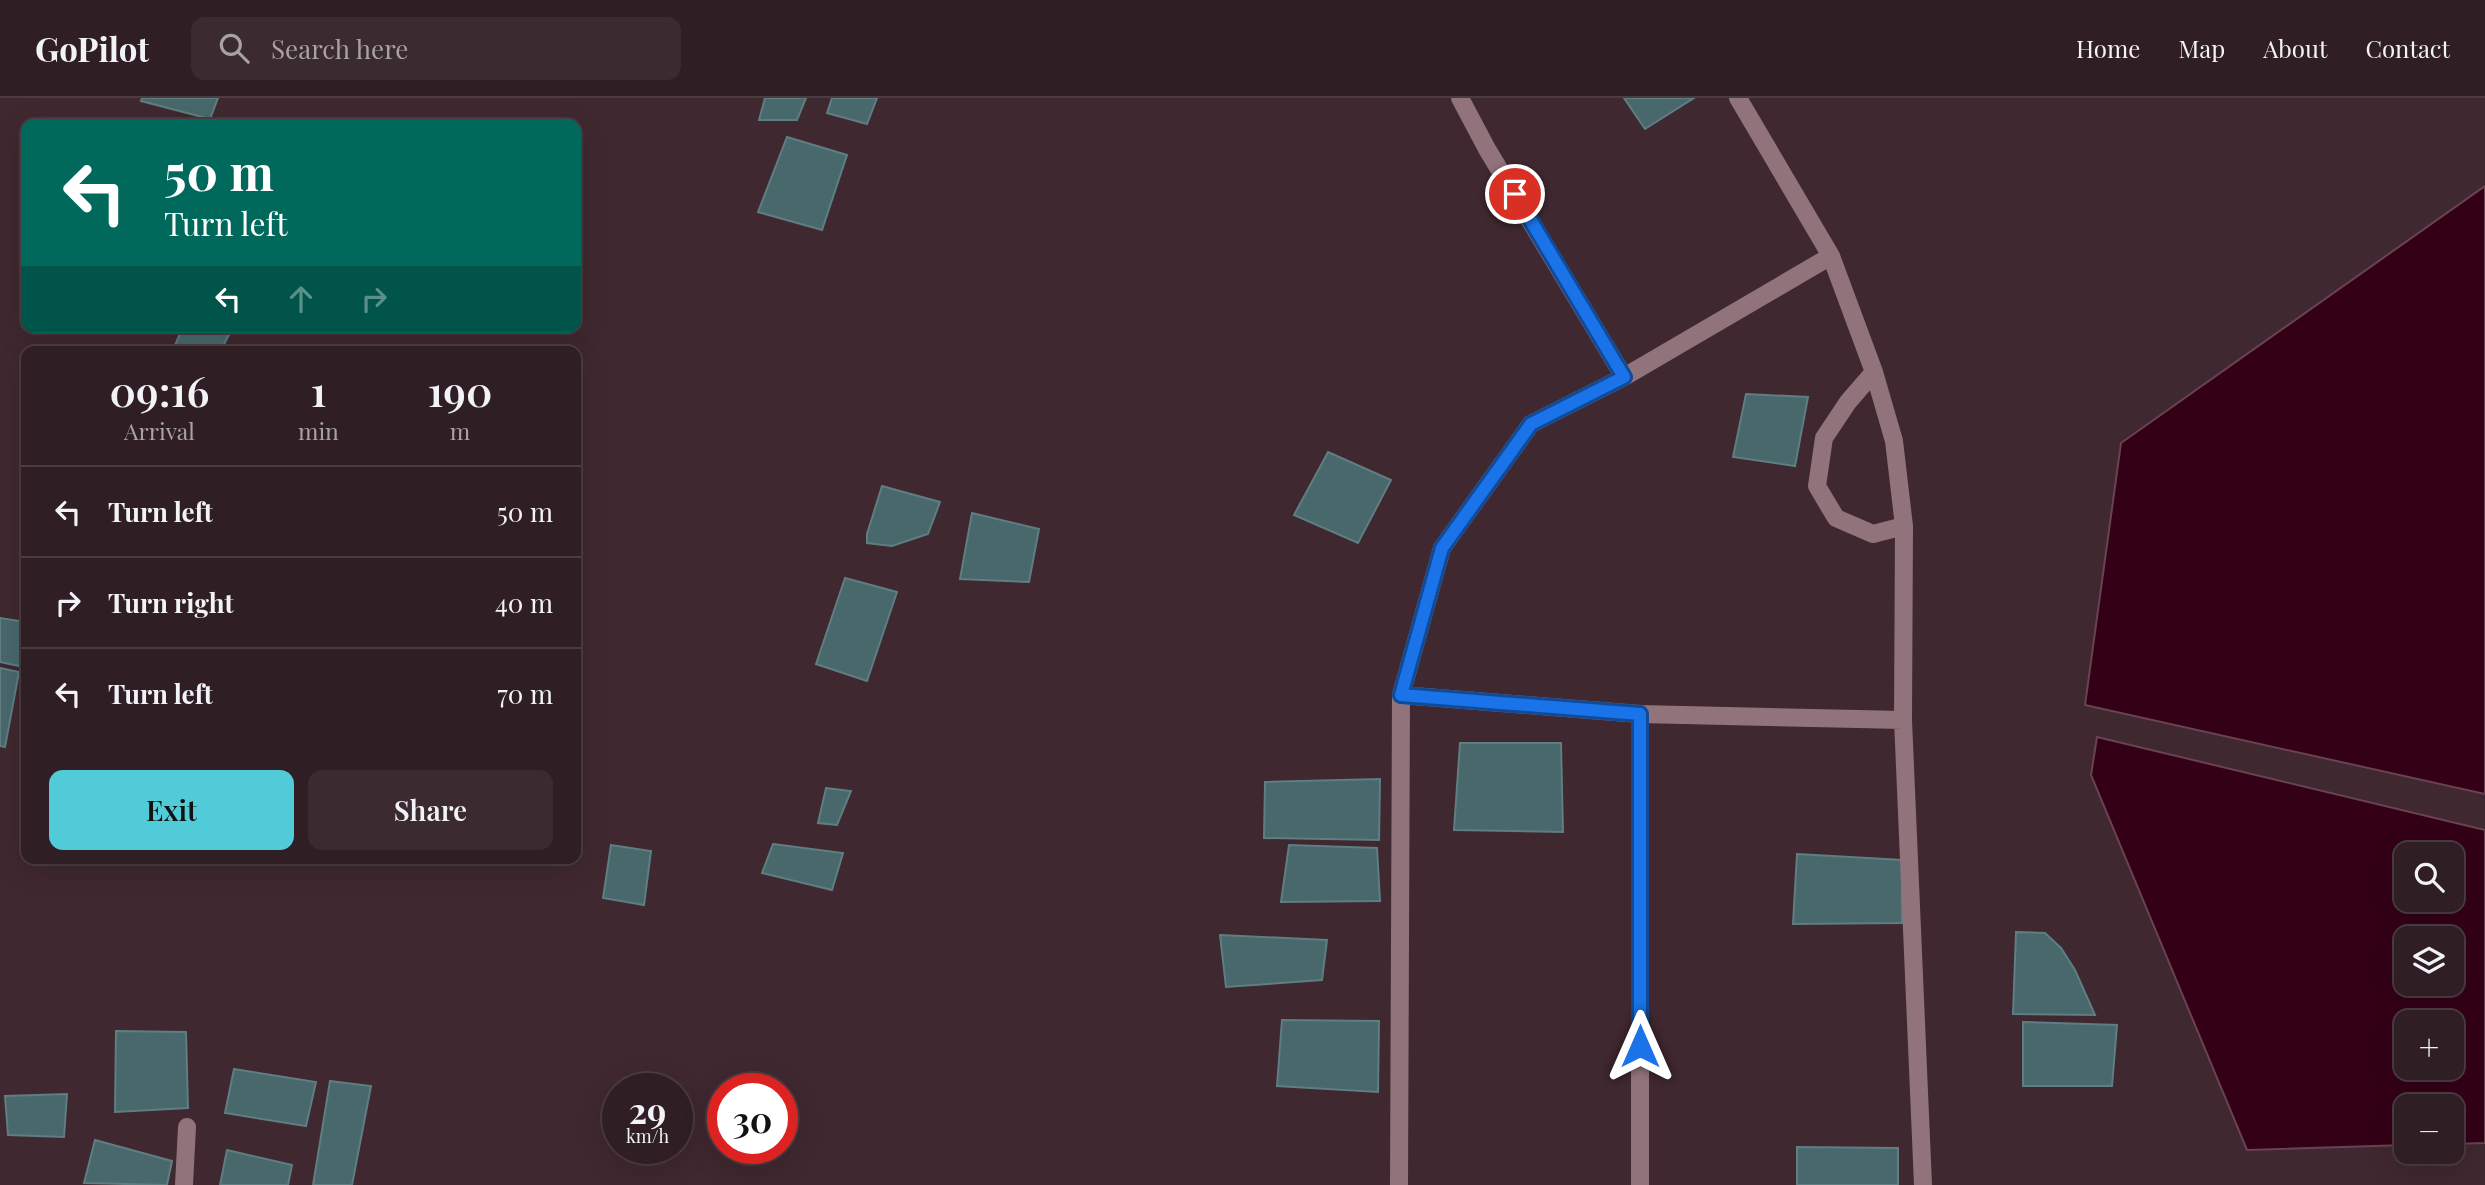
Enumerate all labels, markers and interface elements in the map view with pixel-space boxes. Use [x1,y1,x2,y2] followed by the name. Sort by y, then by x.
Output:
[191,17,681,80] search box
[35,26,149,70] text: GoPilot
[215,29,253,67] icon: search
[271,31,408,66] text: Search here
[2076,32,2140,64] text: Home
[2178,32,2225,64] text: Map
[2263,32,2327,64] text: About
[2365,32,2450,64] text: Contact
[164,138,274,203] text: 50 m
[49,147,140,238] icon: left
[1485,164,1545,224] pin
[1496,175,1534,213] icon: arrive
[164,201,288,244] text: Turn left
[209,280,247,318] icon: left
[282,280,320,318] icon: ahead
[355,280,393,318] icon: right
[110,362,209,418] text: 09:16
[310,362,326,418] text: 1
[427,362,492,418] text: 190
[124,415,195,446] text: Arrival
[298,415,339,446] text: min
[450,415,470,446] text: m
[49,493,87,531] icon: left
[108,494,213,529] text: Turn left
[497,494,553,529] text: 50 m
[49,584,87,622] icon: right
[108,585,234,620] text: Turn right
[495,585,553,620] text: 40 m
[49,675,87,713] icon: left
[108,676,213,711] text: Turn left
[497,676,553,711] text: 70 m
[49,770,294,850] button: Exit
[308,770,553,850] button: Share
[2394,842,2464,1164] map controls
[2394,842,2464,912] button: search
[2394,926,2464,996] button: layers
[1603,1009,1677,1083] position arrow
[2394,1010,2464,1080] button: +
[707,1073,798,1164] speed limit sign: 30
[629,1086,666,1133] text: 29
[2394,1094,2464,1164] button: −
[626,1124,669,1148] text: km/h

